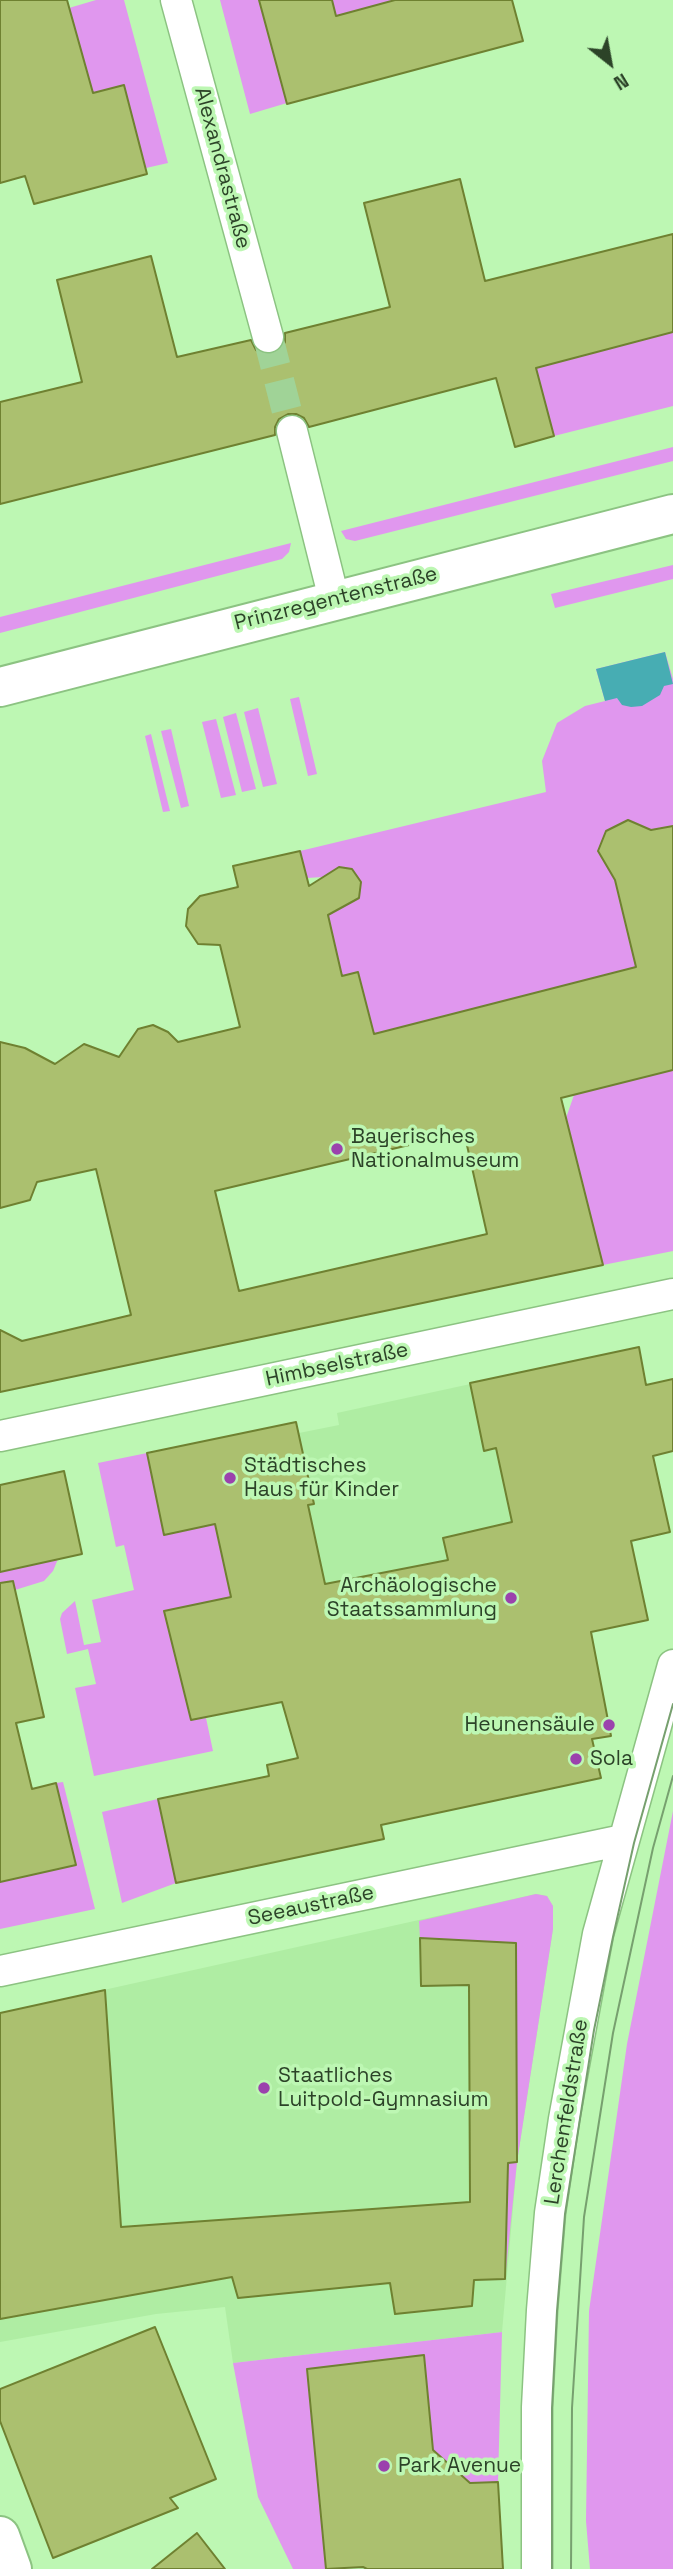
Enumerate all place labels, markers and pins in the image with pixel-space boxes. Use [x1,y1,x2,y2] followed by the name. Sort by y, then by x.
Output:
[351,1124,519,1174] place label: Bayerisches Nationalmuseum
[329,1141,345,1157] marker: Bayerisches Nationalmuseum
[244,1453,399,1503] place label: Städtisches Haus für Kinder
[222,1470,238,1486] marker: Städtisches Haus für Kinder
[327,1573,497,1623] place label: Archäologische Staatssammlung
[503,1590,519,1606] marker: Archäologische Staatssammlung
[465,1712,595,1738] place label: Heunensäule
[601,1717,617,1733] marker: Heunensäule
[590,1746,633,1772] place label: Sola
[568,1751,584,1767] marker: Sola
[278,2063,489,2113] place label: Staatliches Luitpold-Gymnasium
[256,2080,272,2096] marker: Staatliches Luitpold-Gymnasium
[398,2453,521,2479] place label: Park Avenue
[376,2458,392,2474] marker: Park Avenue

